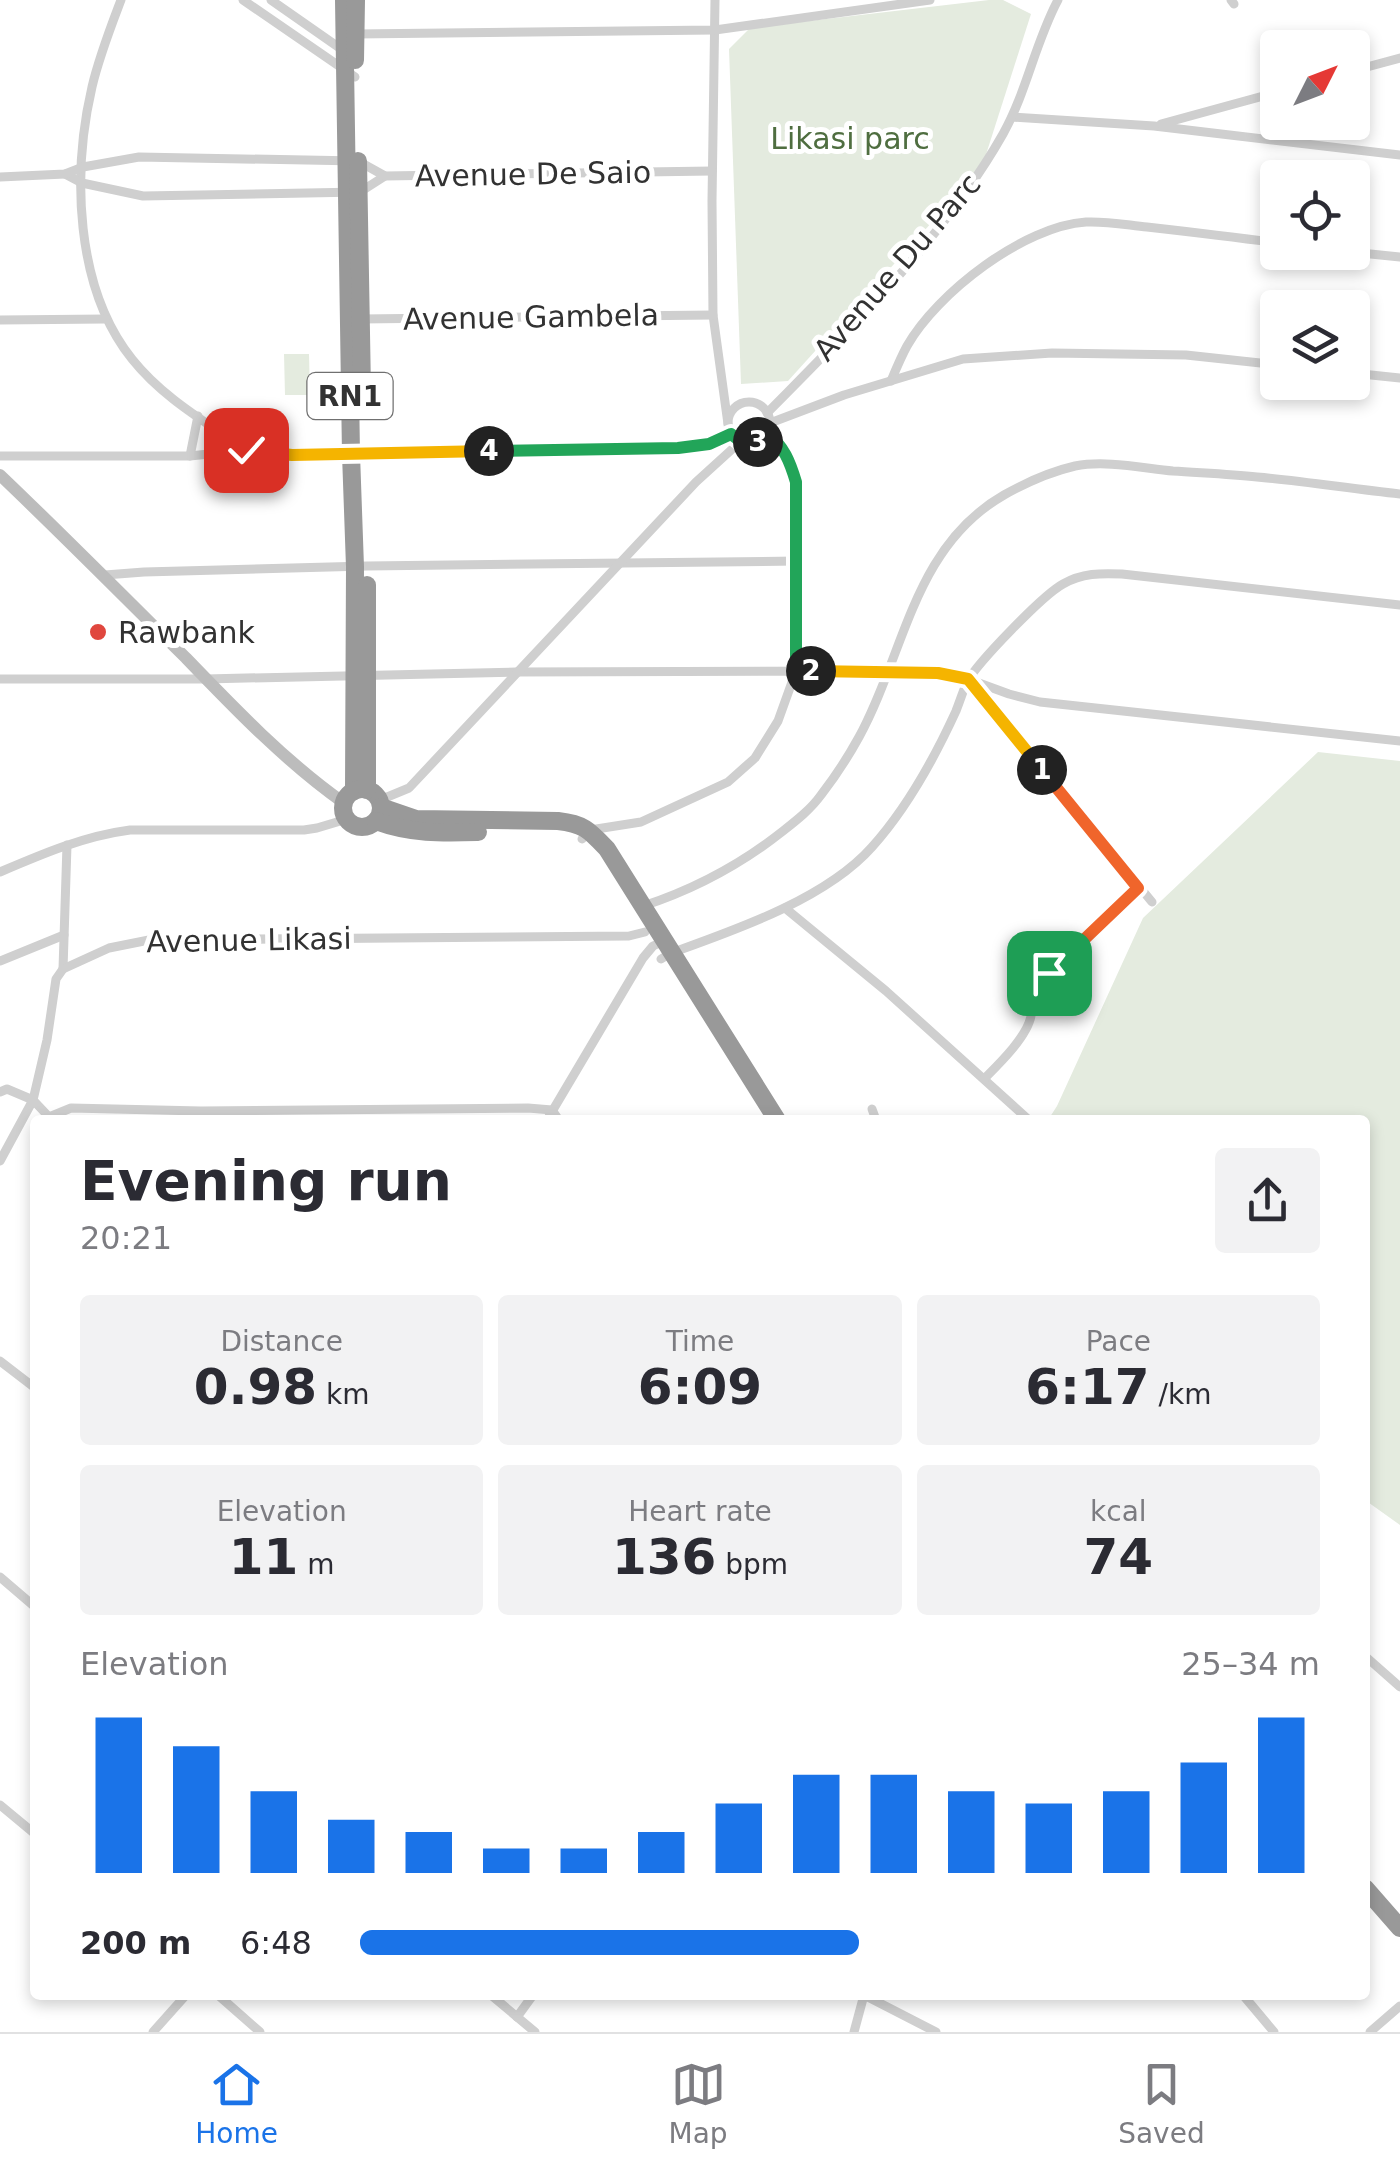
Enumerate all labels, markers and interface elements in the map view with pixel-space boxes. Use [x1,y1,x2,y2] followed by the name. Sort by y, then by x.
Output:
[1260,30,1370,140] north arrow
[1260,30,1370,400] map controls
[770,121,930,156] park label: Likasi parc
[415,154,651,194] street label: Avenue De Saio
[1260,160,1370,270] button: locate
[806,166,988,368] street label: Avenue Du Parc
[1260,290,1370,400] button: layers
[403,297,659,337] street label: Avenue Gambela
[308,373,392,419] road number: RN1
[204,408,289,493] pin
[733,417,783,467] pin: 3
[219,423,274,478] icon: check
[748,425,768,458] text: 3
[464,426,514,476] pin: 4
[479,434,499,467] text: 4
[118,615,256,650] place label: Rawbank
[87,621,109,643] marker: Rawbank
[786,646,836,696] pin: 2
[801,654,821,687] text: 2
[1017,745,1067,795] pin: 1
[1032,753,1052,786] text: 1
[146,921,352,959] street label: Avenue Likasi
[1007,931,1092,1016] pin
[1022,946,1077,1001] icon: arrive
[1215,1148,1320,1253] button: share
[80,1149,452,1213] text: Evening run
[80,1219,172,1257] text: 20:21
[220,1325,343,1358] text: Distance
[666,1325,734,1358] text: Time
[1086,1325,1151,1358] text: Pace
[194,1358,317,1416] text: 0.98
[638,1358,762,1416] text: 6:09
[1025,1358,1150,1416] text: 6:17
[317,1378,370,1411] text: km
[1150,1378,1211,1411] text: /km
[217,1495,347,1528] text: Elevation
[628,1495,772,1528] text: Heart rate
[1090,1495,1147,1528] text: kcal
[229,1528,298,1586] text: 11
[612,1528,716,1586] text: 136
[1084,1528,1153,1586] text: 74
[298,1548,335,1581] text: m
[716,1548,788,1581] text: bpm
[80,1645,229,1683] text: Elevation
[1181,1645,1320,1683] text: 25–34 m
[80,1924,191,1962] text: 200 m
[240,1924,312,1962] text: 6:48
[195,2057,278,2150] tab: Home
[669,2057,728,2150] tab: Map
[1118,2057,1205,2150] tab: Saved

